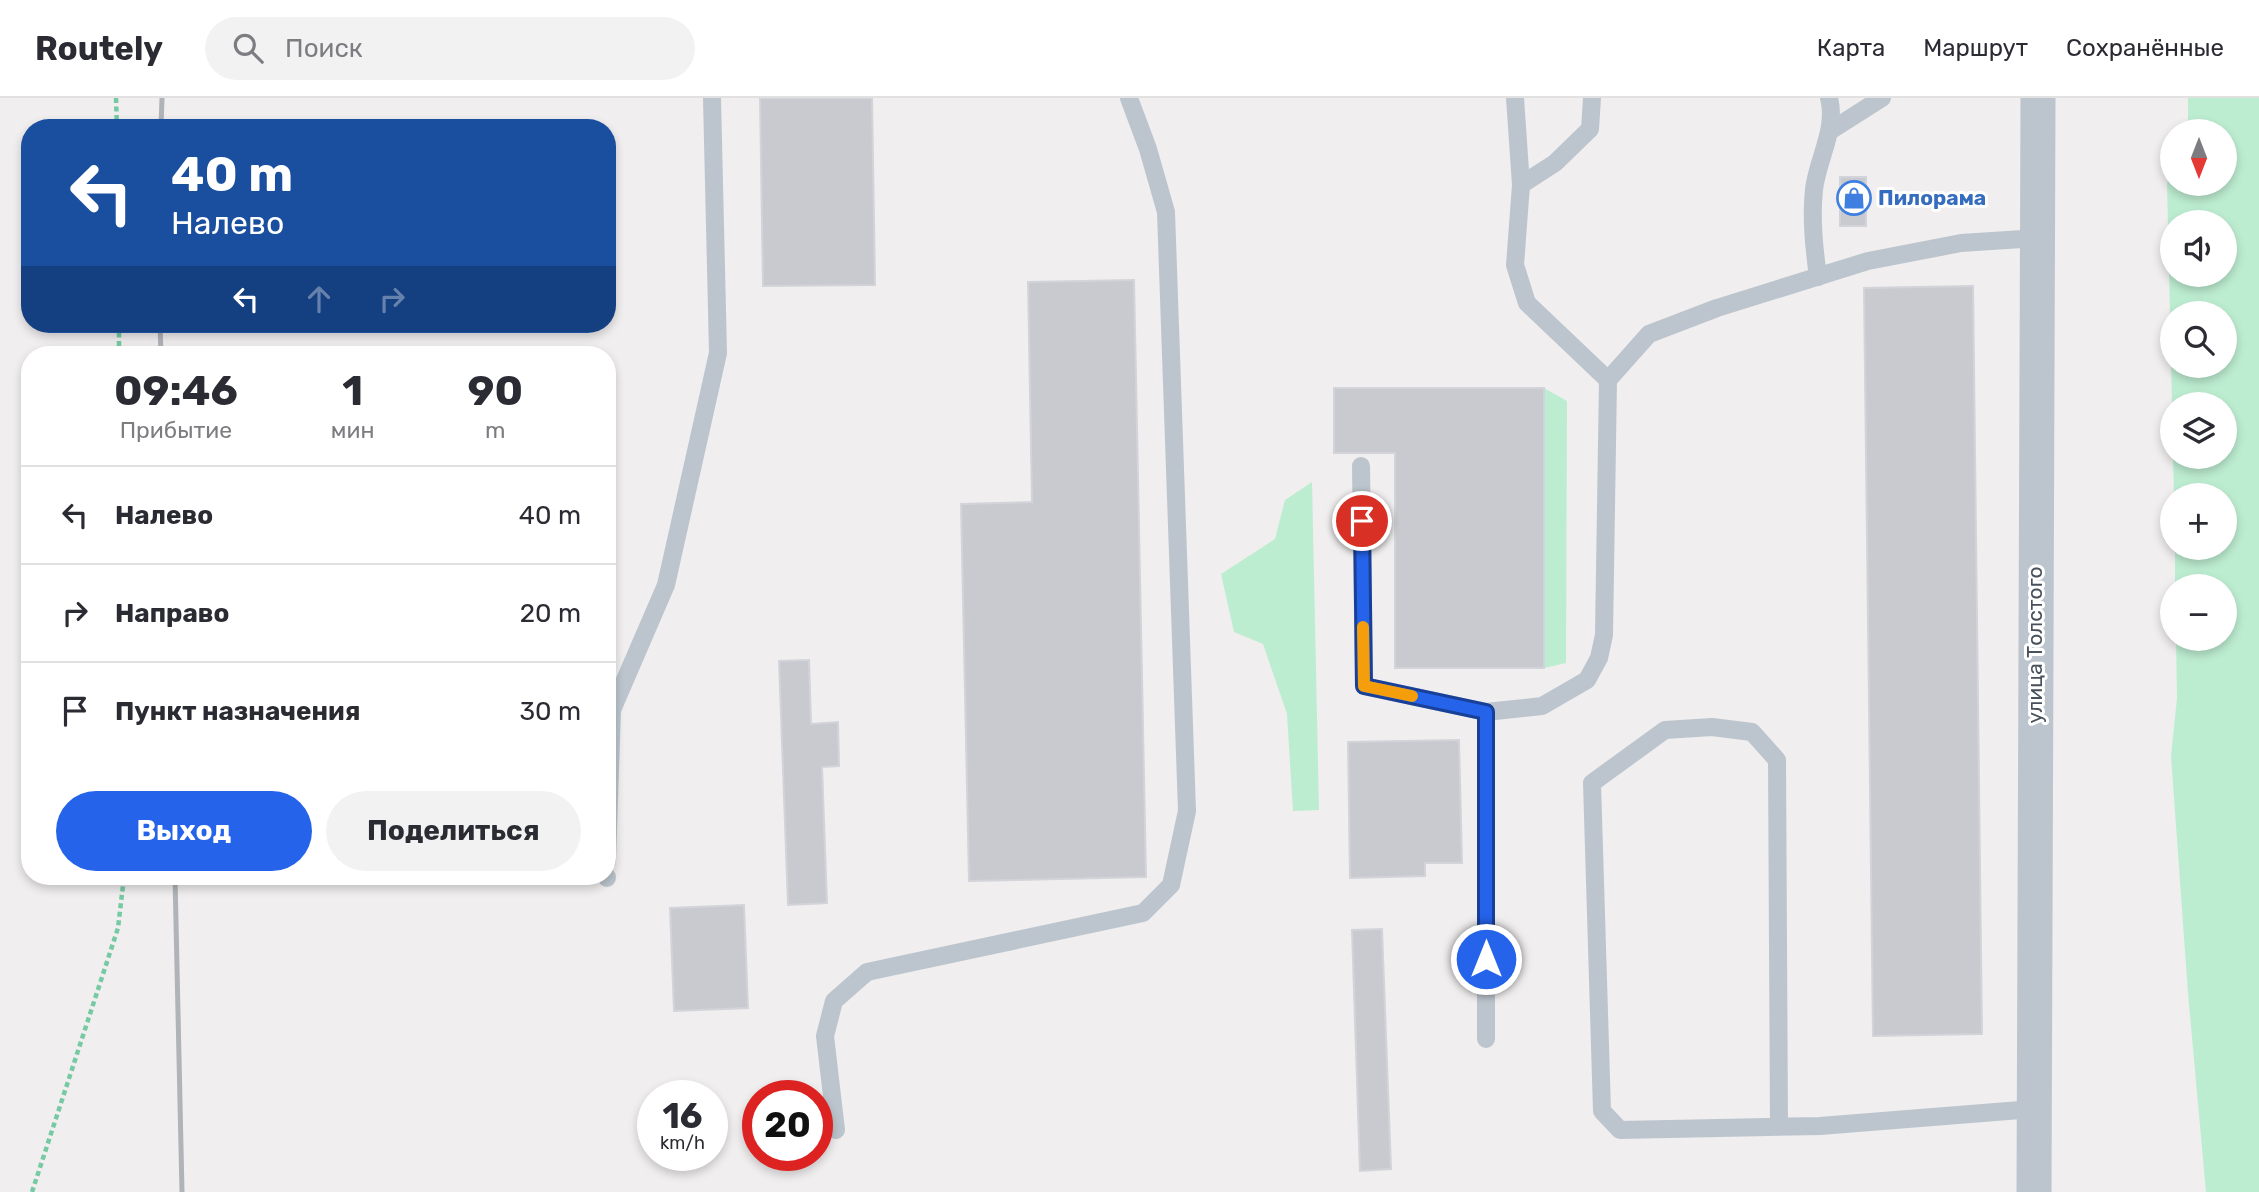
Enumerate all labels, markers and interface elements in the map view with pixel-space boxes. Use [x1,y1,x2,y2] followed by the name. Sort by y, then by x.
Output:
[205,17,695,80] search box
[35,29,163,68] text: Routely
[229,29,267,67] icon: search
[285,33,363,64] text: Поиск
[1817,34,1885,62] text: Карта
[1923,34,2028,62] text: Маршрут
[2066,34,2224,62] text: Сохранённые
[2160,119,2236,196] north arrow
[2160,119,2237,651] map controls
[171,145,293,203] text: 40 m
[56,147,147,238] icon: left
[1835,179,1873,217] shop icon: Пилорама
[1878,185,1986,210] place label: Пилорама
[171,204,284,242] text: Налево
[2160,210,2237,287] button: sound
[227,280,265,318] icon: left
[300,280,338,318] icon: ahead
[373,280,411,318] icon: right
[2160,301,2237,378] button: search
[114,366,238,416] text: 09:46
[342,366,363,416] text: 1
[467,366,523,416] text: 90
[2160,392,2237,469] button: layers
[120,416,232,444] text: Прибытие
[331,416,374,444] text: мин
[485,416,505,444] text: m
[2160,483,2237,560] button: +
[1332,491,1392,551] pin
[56,496,94,534] icon: left
[115,500,213,531] text: Налево
[519,500,581,531] text: 40 m
[1343,502,1381,540] icon: arrive
[2022,567,2047,724] street label: улица Толстого
[2160,574,2237,651] button: −
[56,594,94,632] icon: right
[115,598,229,629] text: Направо
[520,598,581,629] text: 20 m
[56,692,94,730] icon: arrive
[115,696,360,727] text: Пункт назначения
[519,696,581,727] text: 30 m
[56,791,312,871] button: Выход
[326,791,581,871] button: Поделиться
[1449,922,1523,996] position arrow
[742,1080,833,1171] speed limit sign: 20
[662,1095,703,1137] text: 16
[660,1132,705,1154] text: km/h

